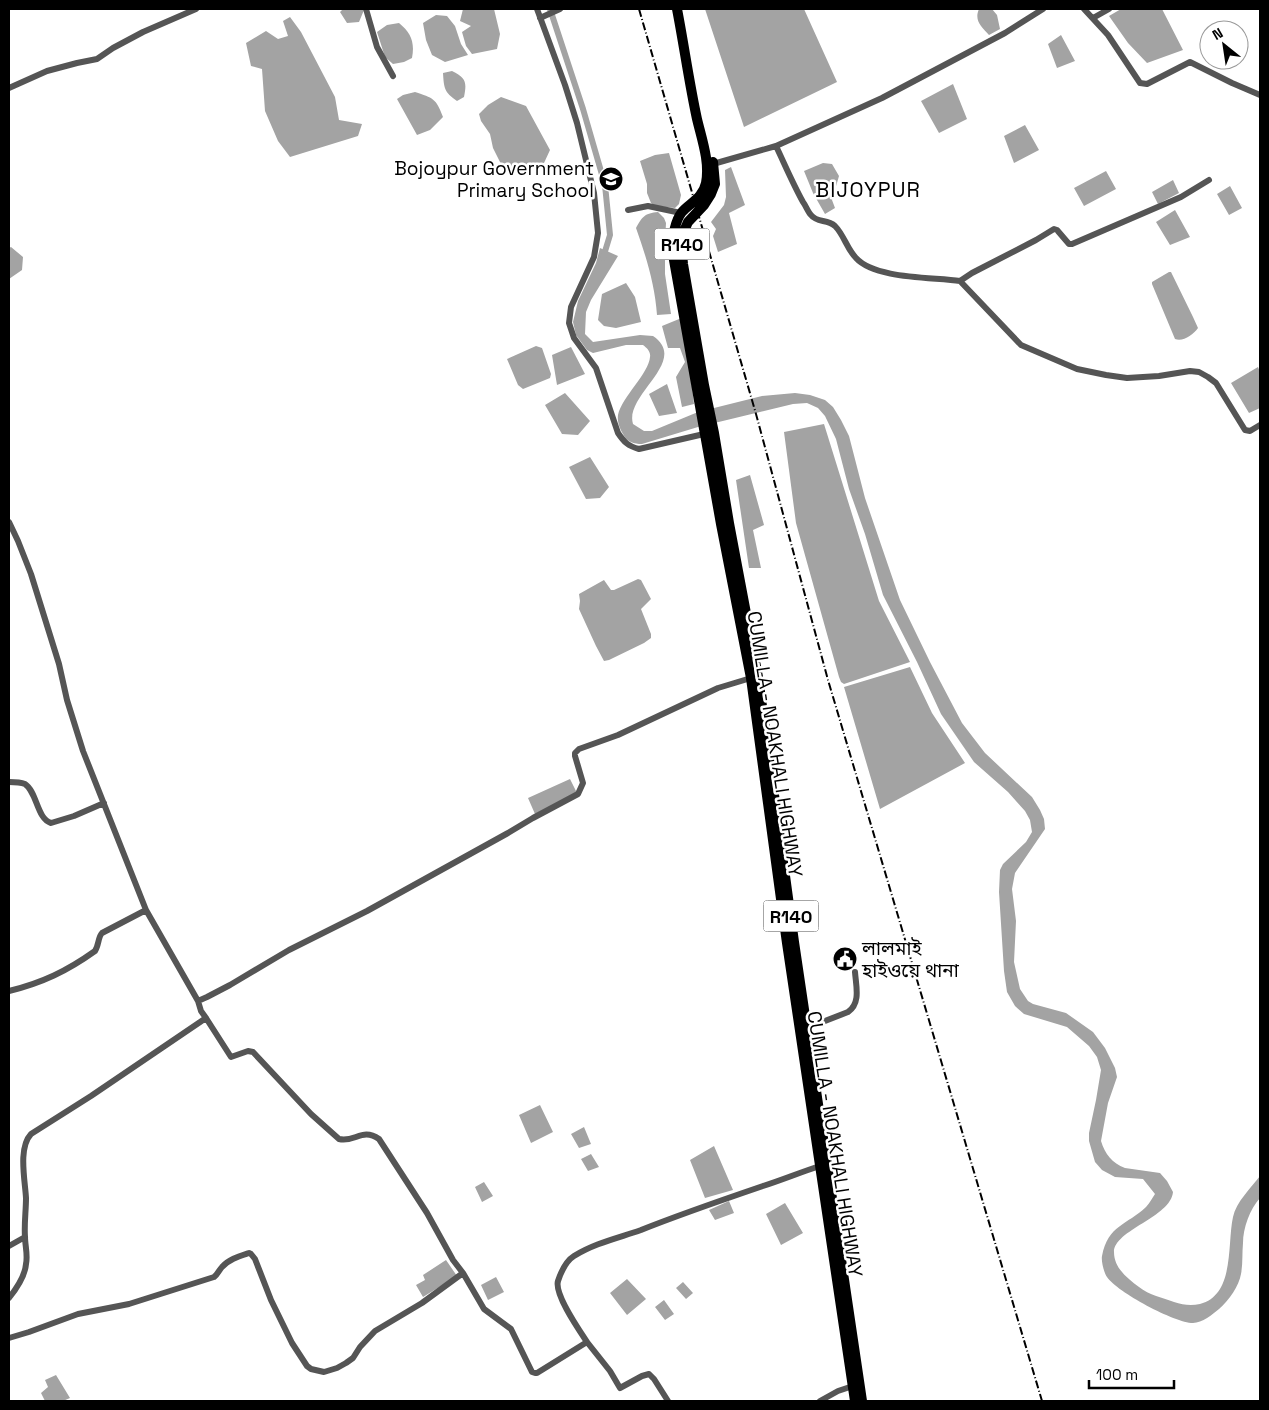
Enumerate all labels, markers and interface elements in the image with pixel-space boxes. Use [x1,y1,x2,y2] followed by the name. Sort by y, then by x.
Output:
[1199,20,1249,70] north arrow
[1209,24,1226,44] text: N
[394,156,594,203] place label: Bojoypur Government Primary School
[598,166,624,192] school or university icon: Bojoypur Government Primary School
[815,176,921,203] district label: BIJOYPUR
[654,228,710,260] road number: R140
[742,609,808,879] street label: CUMILLA - NOAKHALI HIGHWAY
[764,900,818,931] road number: R140
[861,936,960,983] place label: লালমাই হাইওয়ে থানা
[832,946,858,972] public building icon: লালমাই হাইওয়ে থানা
[802,1009,868,1279] street label: CUMILLA - NOAKHALI HIGHWAY
[1089,1358,1174,1390] scale bar
[1096,1365,1138,1384] text: 100 m

